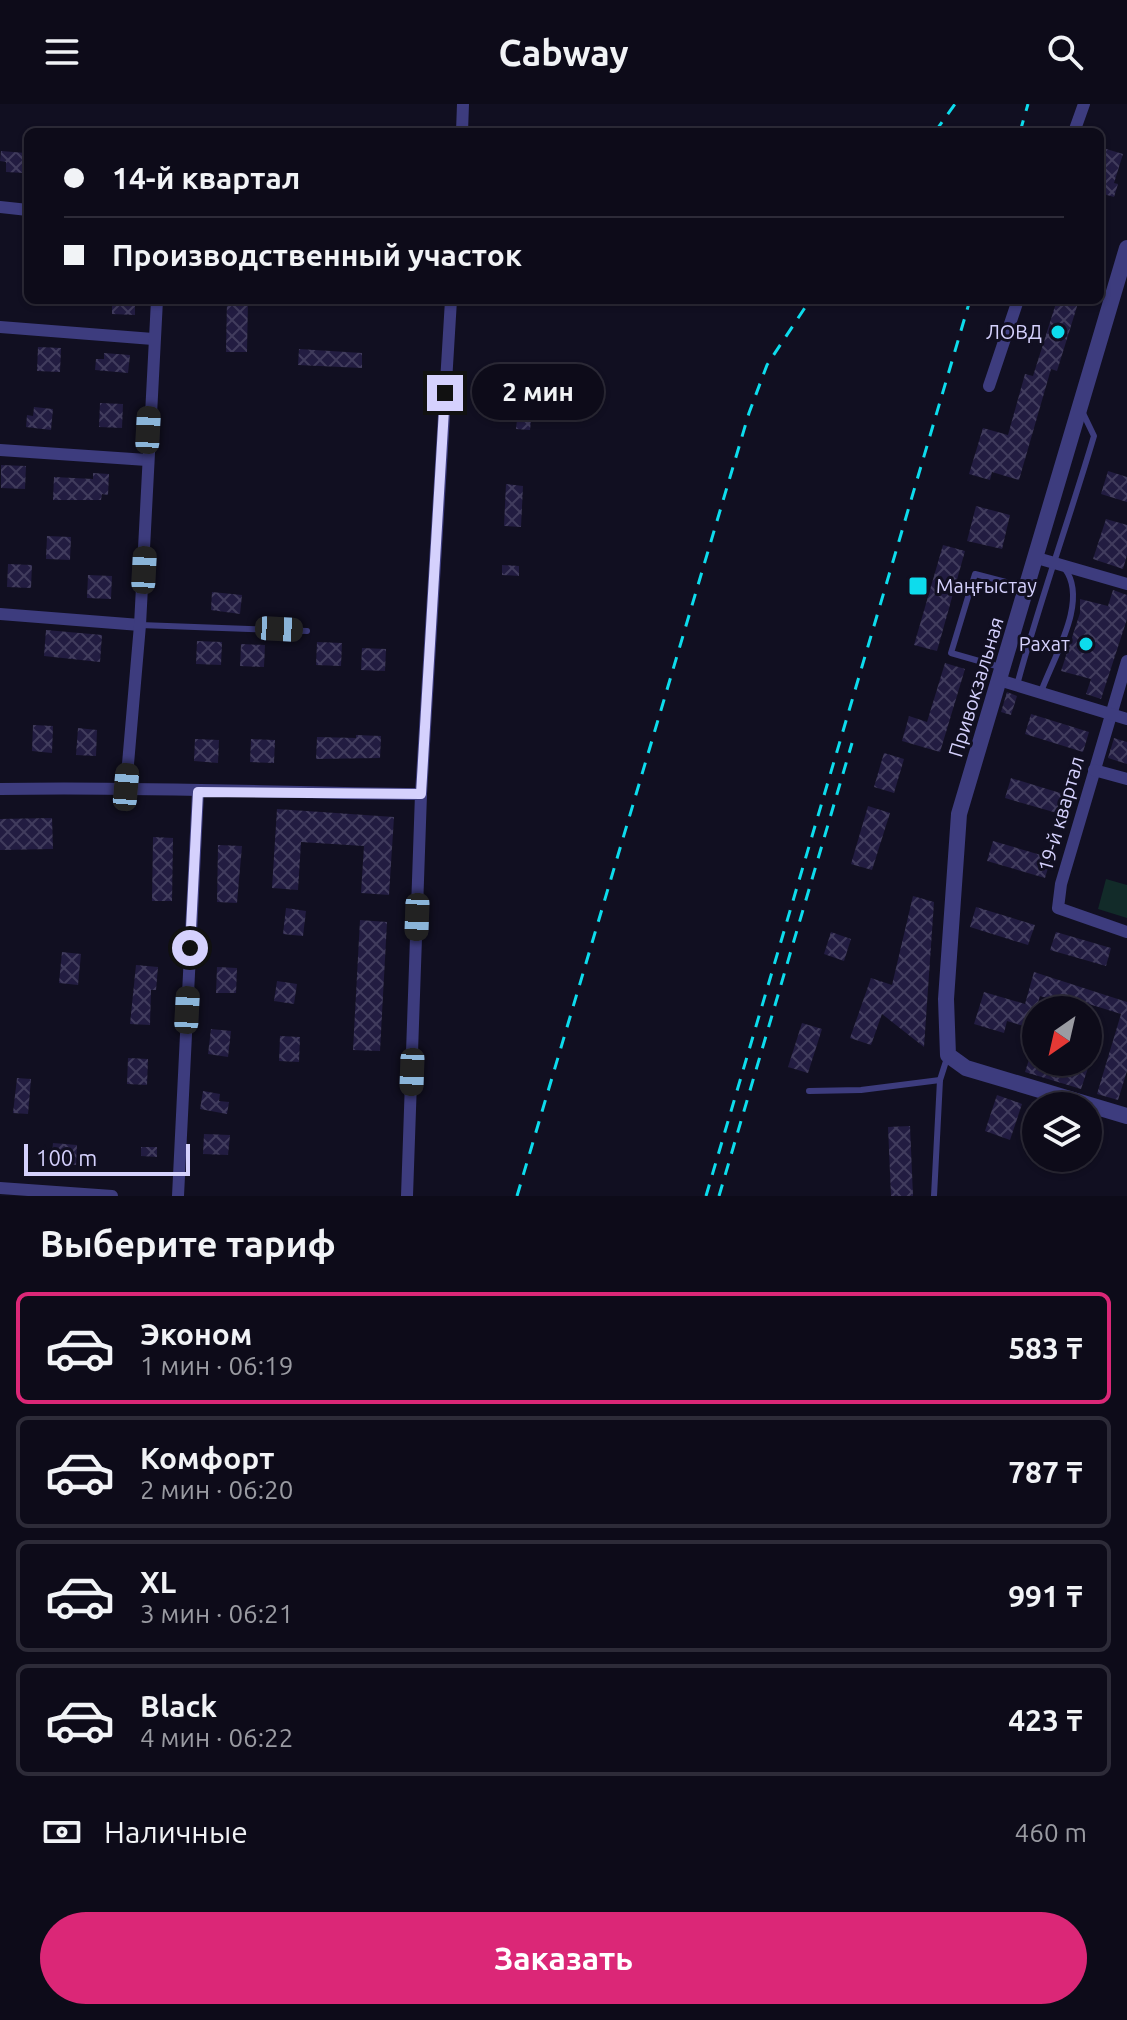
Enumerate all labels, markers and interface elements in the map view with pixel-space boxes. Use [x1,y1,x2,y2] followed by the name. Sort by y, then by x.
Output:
[40,30,84,74] icon: menu
[1043,30,1087,74] icon: search
[498,32,629,73] text: Cabway
[112,161,300,195] text: 14-й квартал
[112,238,522,272] text: Производственный участок
[986,320,1042,343] place label: ЛОВД
[1049,323,1067,341] marker: ЛОВД
[473,365,605,421] callout: 2 мин
[427,375,463,411] route end
[502,377,574,406] text: 2 мин
[135,405,161,455] car
[131,545,157,595] car
[936,574,1037,597] place label: Маңғыстау
[907,575,929,597] marker: Маңғыстау
[943,614,1008,760] street label: Привокзальная
[254,616,304,642] car
[1019,632,1070,655] place label: Рахат
[1077,635,1095,653] marker: Рахат
[1033,754,1088,874] street label: 19-й квартал
[112,762,140,812] car
[404,893,430,941] car
[172,930,208,966] route start
[174,985,200,1035] car
[1022,996,1102,1076] north arrow
[1022,996,1102,1172] map controls
[399,1048,425,1096] car
[1022,1092,1102,1172] button: layers
[24,1140,190,1176] scale bar
[36,1145,97,1170] text: 100 m
[40,1223,336,1264] text: Выберите тариф
[44,1312,116,1384] icon: car
[140,1317,252,1351] text: Эконом
[1008,1331,1083,1365] text: 583 ₸
[140,1351,293,1380] text: 1 мин · 06:19
[44,1436,116,1508] icon: car
[140,1441,274,1475] text: Комфорт
[1008,1455,1083,1489] text: 787 ₸
[140,1475,293,1504] text: 2 мин · 06:20
[44,1560,116,1632] icon: car
[140,1565,176,1599] text: XL
[1008,1579,1083,1613] text: 991 ₸
[140,1599,293,1628] text: 3 мин · 06:21
[44,1684,116,1756] icon: car
[140,1689,217,1723] text: Black
[1008,1703,1083,1737] text: 423 ₸
[140,1723,293,1752] text: 4 мин · 06:22
[40,1810,84,1854] icon: cash
[104,1815,248,1849] text: Наличные
[1015,1818,1087,1847] text: 460 m
[40,1912,1087,2004] button: Заказать

